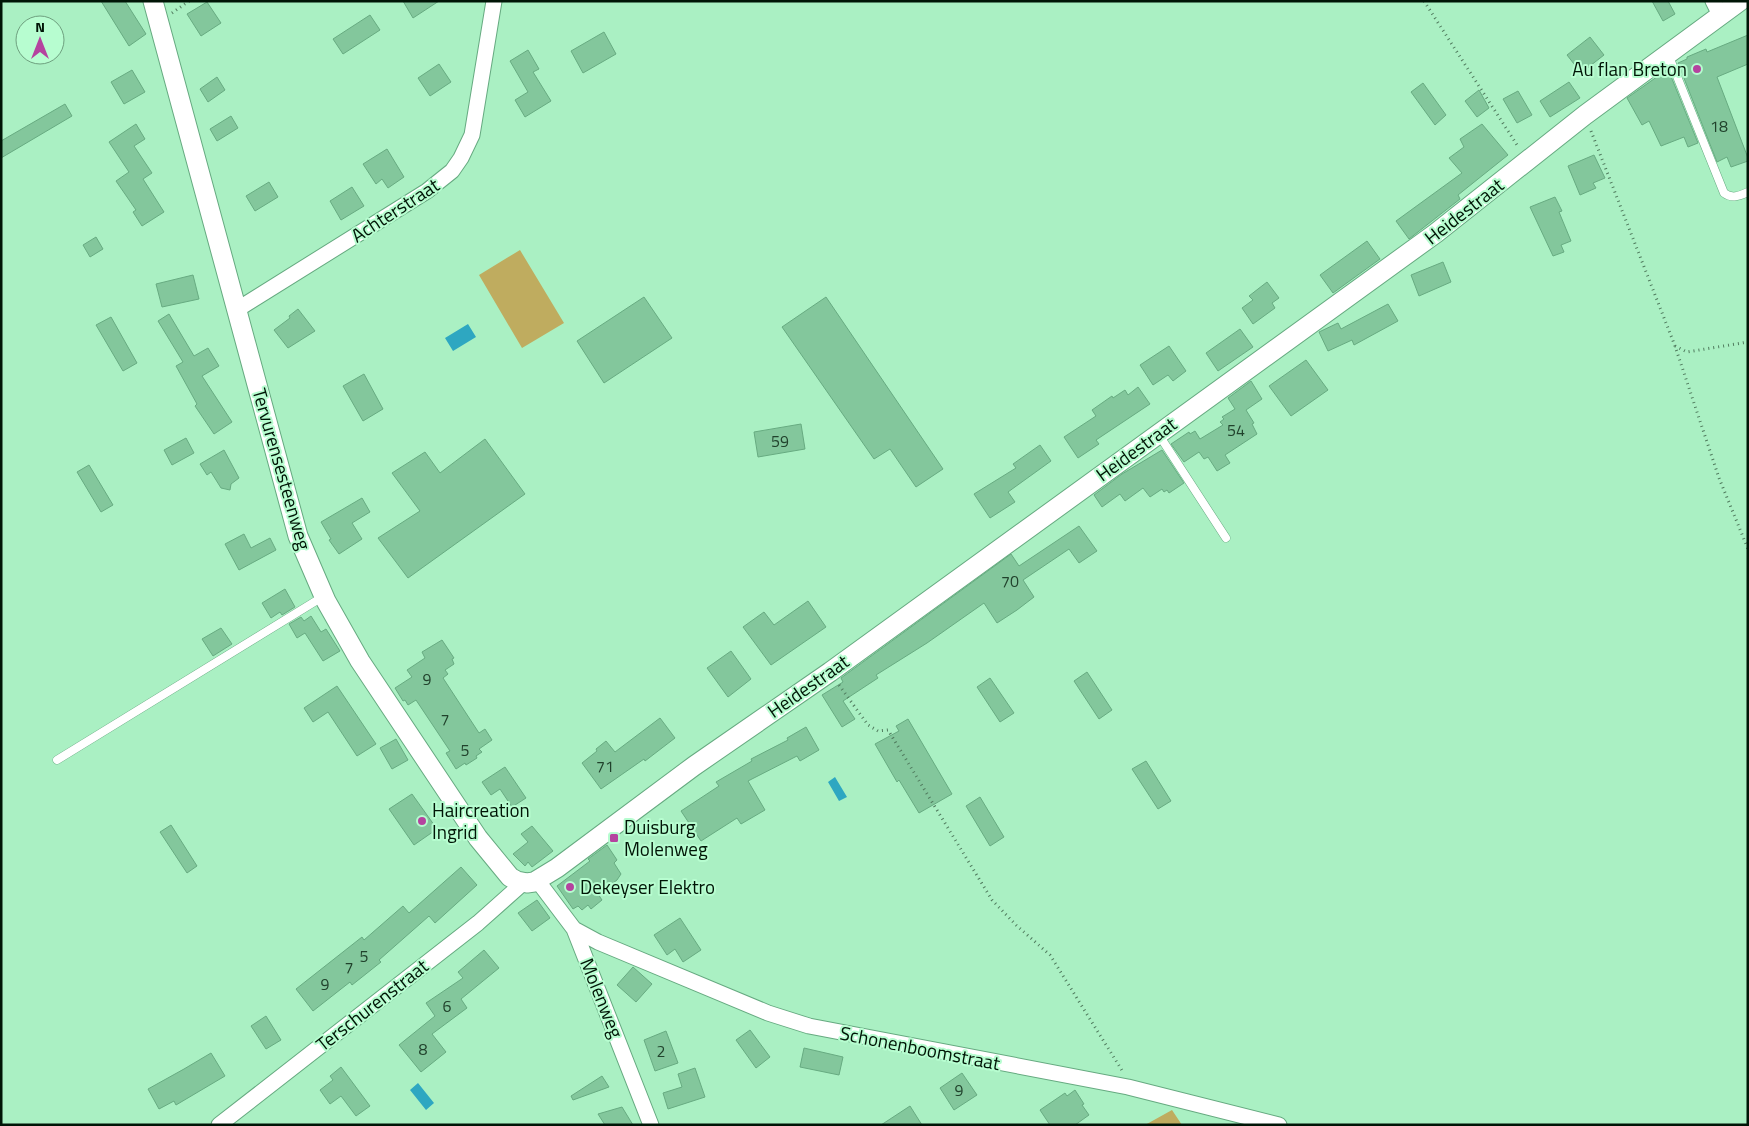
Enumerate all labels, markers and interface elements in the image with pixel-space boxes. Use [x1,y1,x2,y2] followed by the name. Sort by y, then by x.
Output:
[15,15,65,65] north arrow
[35,16,45,37] text: N
[1572,54,1687,83] place label: Au flan Breton
[1691,63,1703,75] marker: Au flan Breton
[1710,114,1728,138] house number: 18
[345,170,445,249] street label: Achterstraat
[1418,170,1510,251] street label: Heidestraat
[246,385,319,553] street label: Tervurensesteenweg
[1089,409,1182,488] street label: Heidestraat
[1227,418,1245,442] house number: 54
[771,429,789,453] house number: 59
[1001,569,1019,593] house number: 70
[761,647,855,724] street label: Heidestraat
[423,667,432,691] house number: 9
[441,707,449,731] house number: 7
[461,738,470,762] house number: 5
[596,754,614,778] house number: 71
[432,795,530,846] place label: Haircreation Ingrid
[624,812,708,863] place label: Duisburg Molenweg
[416,815,428,827] marker: Haircreation Ingrid
[608,832,620,844] marker: Duisburg Molenweg
[580,872,715,901] place label: Dekeyser Elektro
[564,881,576,893] marker: Dekeyser Elektro
[360,944,369,968] house number: 5
[309,951,434,1058] street label: Terschurenstraat
[573,954,632,1042] street label: Molenweg
[345,955,353,979] house number: 7
[321,972,330,996] house number: 9
[443,994,452,1018] house number: 6
[838,1018,1003,1077] street label: Schonenboomstraat
[419,1037,428,1061] house number: 8
[657,1039,665,1063] house number: 2
[955,1078,964,1102] house number: 9

